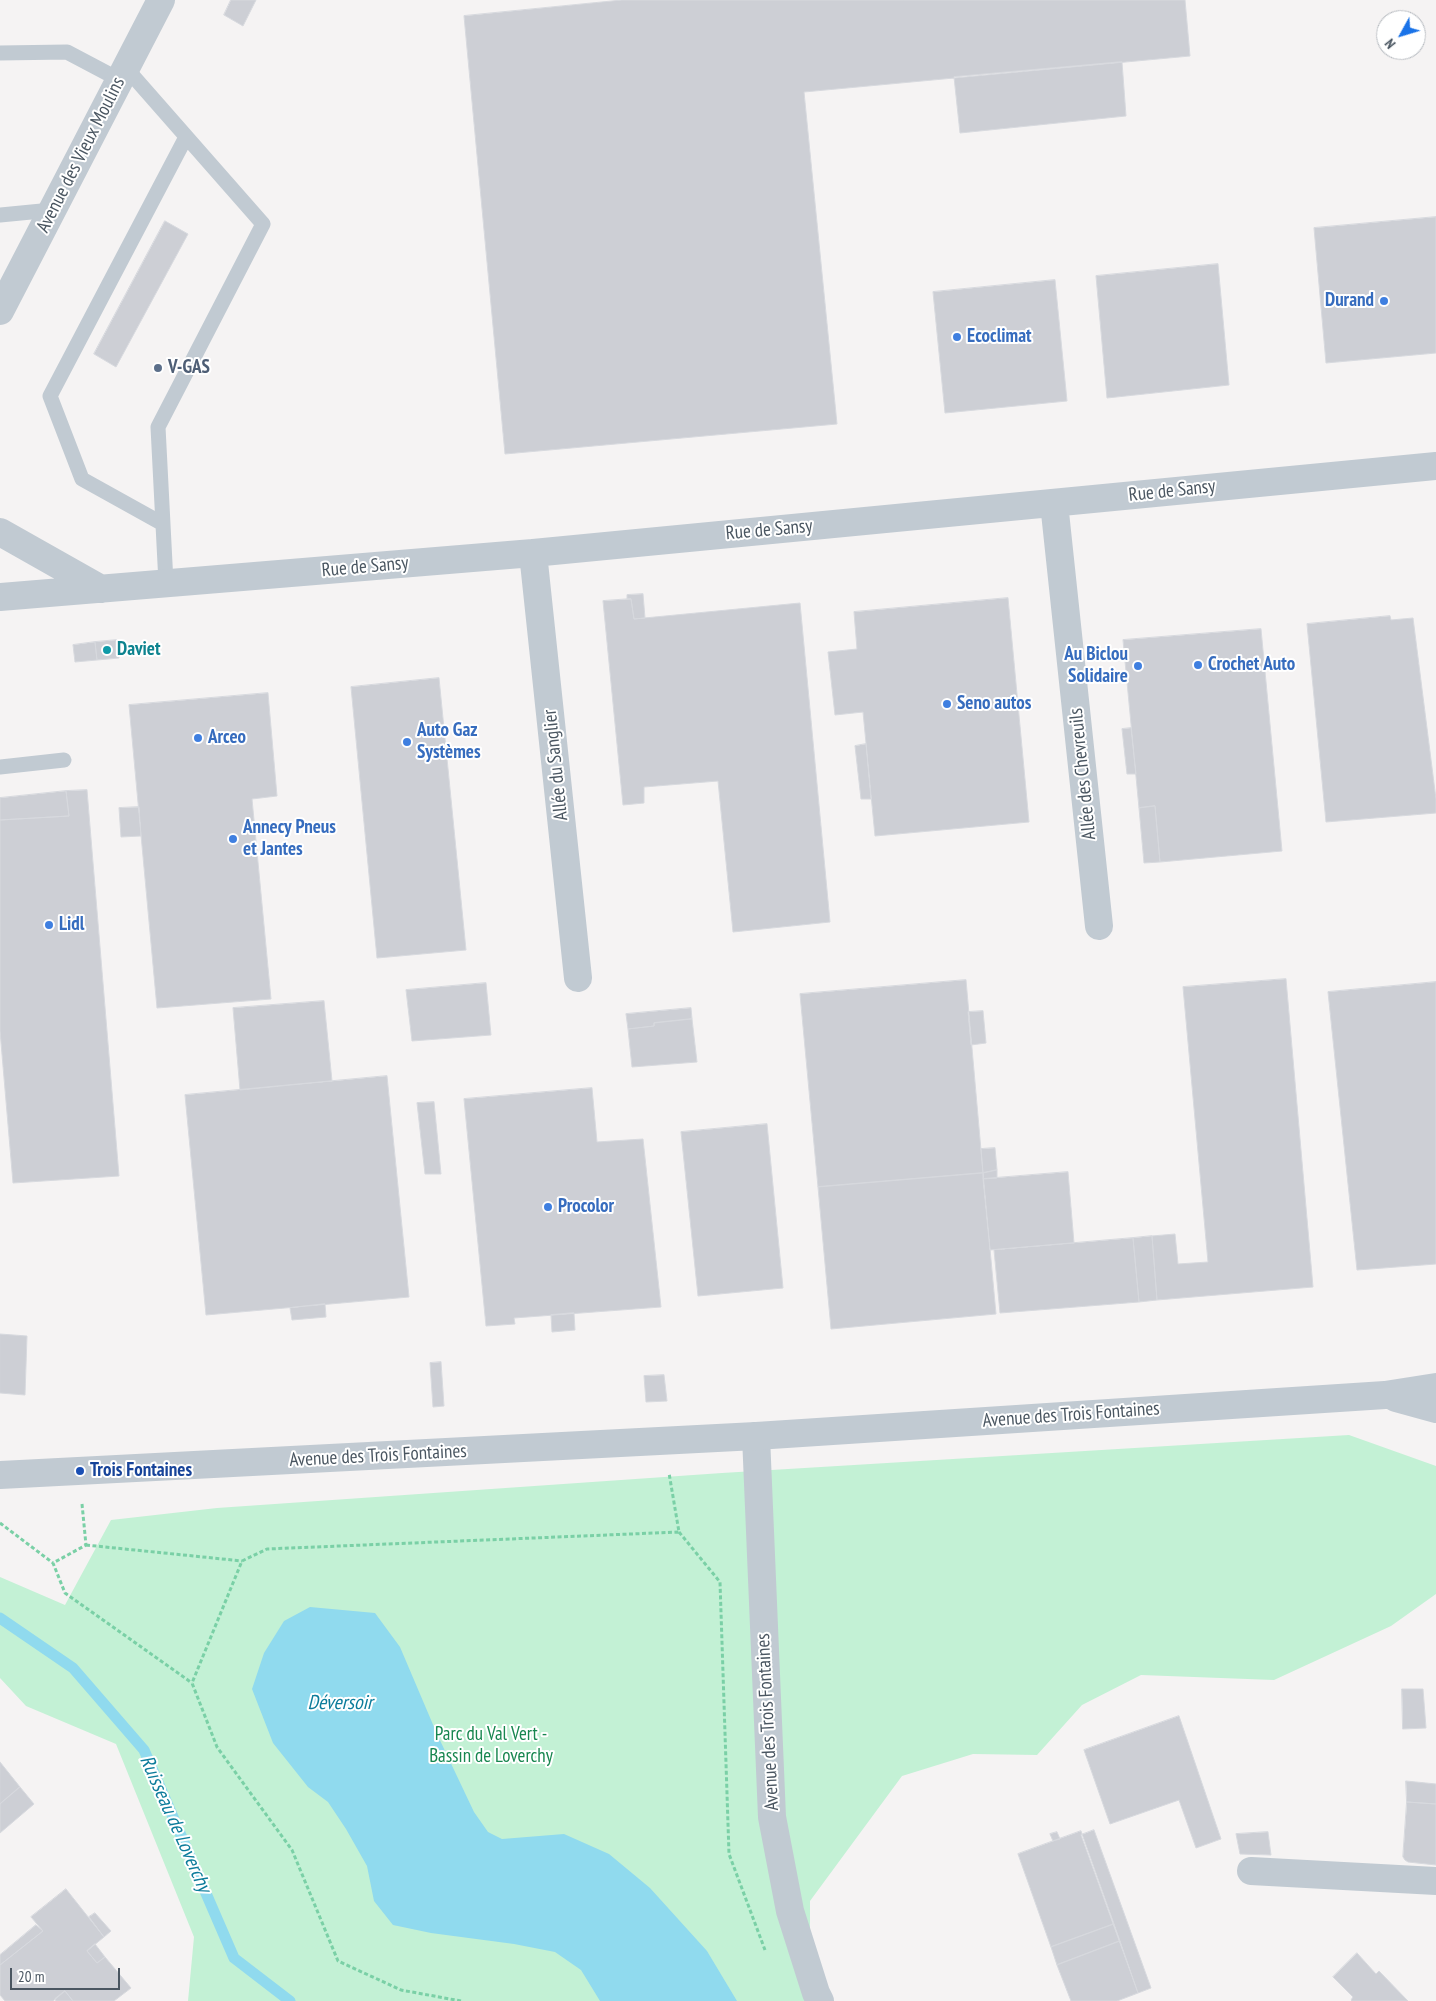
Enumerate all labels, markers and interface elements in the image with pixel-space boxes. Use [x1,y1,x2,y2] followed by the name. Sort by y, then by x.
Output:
[1376,10,1426,60] north arrow
[1381,35,1399,52] text: N
[32,73,130,237] street label: Avenue des Vieux Moulins
[1325,290,1374,312] place label: Durand
[1378,295,1390,307] marker: Durand
[967,326,1032,348] place label: Ecoclimat
[951,331,963,343] marker: Ecoclimat
[168,357,210,379] place label: V-GAS
[152,362,164,374] marker: V-GAS
[1128,475,1216,507] street label: Rue de Sansy
[725,515,813,545] street label: Rue de Sansy
[321,552,409,582] street label: Rue de Sansy
[117,639,161,661] place label: Daviet
[101,644,113,656] marker: Daviet
[1064,644,1128,688] place label: Au Biclou Solidaire
[1208,654,1295,676] place label: Crochet Auto
[1192,659,1204,671] marker: Crochet Auto
[1132,660,1144,672] marker: Au Biclou Solidaire
[957,693,1031,715] place label: Seno autos
[941,698,953,710] marker: Seno autos
[1065,707,1101,841] street label: Allée des Chevreuils
[539,708,573,822] street label: Allée du Sanglier
[417,720,481,764] place label: Auto Gaz Systèmes
[208,727,246,749] place label: Arceo
[192,732,204,744] marker: Arceo
[401,736,413,748] marker: Auto Gaz Systèmes
[243,817,336,861] place label: Annecy Pneus et Jantes
[227,833,239,845] marker: Annecy Pneus et Jantes
[59,914,84,936] place label: Lidl
[43,919,55,931] marker: Lidl
[558,1196,614,1218] place label: Procolor
[542,1201,554,1213] marker: Procolor
[982,1397,1160,1433] street label: Avenue des Trois Fontaines
[289,1440,467,1472] street label: Avenue des Trois Fontaines
[90,1460,192,1482] place label: Trois Fontaines
[74,1465,86,1477] marker: Trois Fontaines
[752,1633,784,1811] street label: Avenue des Trois Fontaines
[307,1691,373,1715] water label: Déversoir
[429,1724,553,1768] park label: Parc du Val Vert - Bassin de Loverchy
[134,1752,216,1896] water label: Ruisseau de Loverchy
[12,1958,122,1990] scale bar
[18,1967,44,1986] text: 20 m

